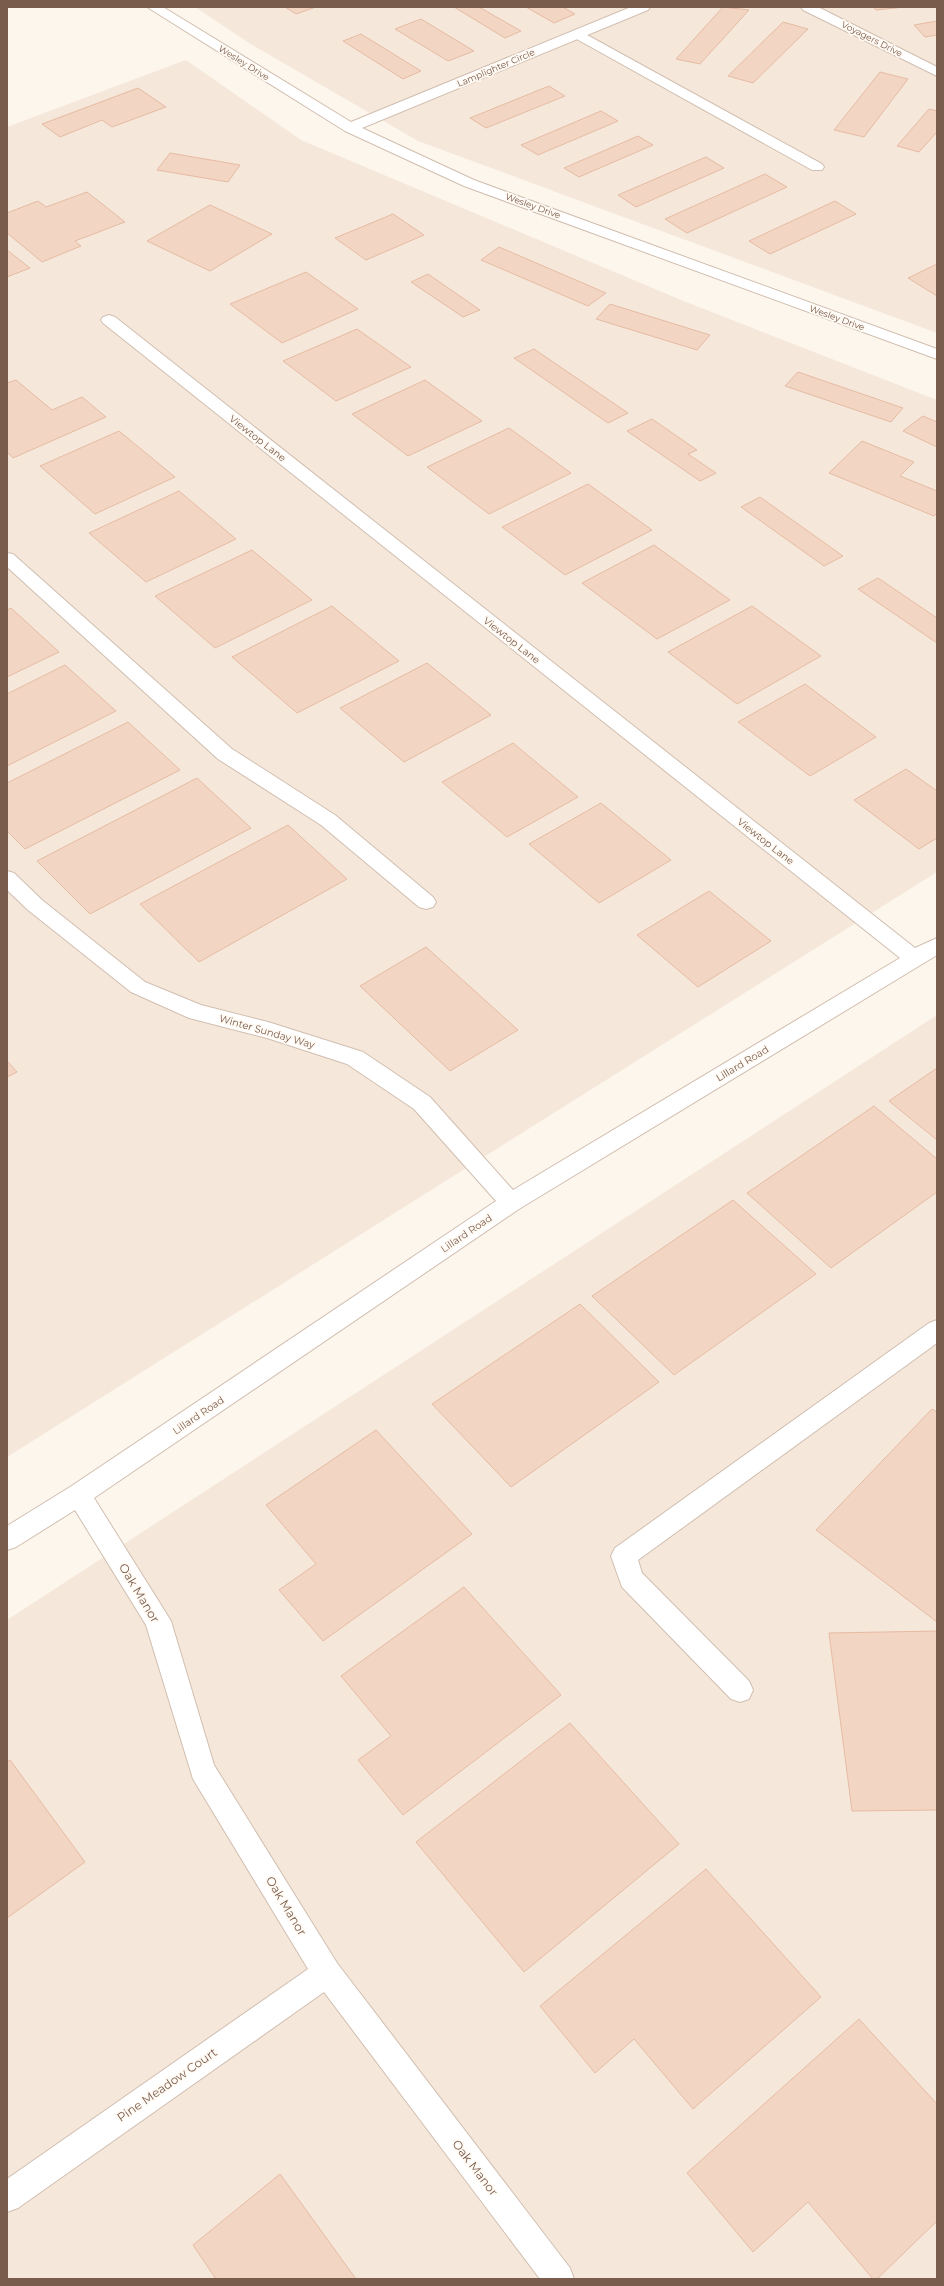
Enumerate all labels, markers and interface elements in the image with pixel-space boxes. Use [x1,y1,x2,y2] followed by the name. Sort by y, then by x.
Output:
[840,18,905,59] street label: Voyagers Drive
[217,43,272,83] street label: Wesley Drive
[455,46,537,89] street label: Lamplighter Circle
[504,190,563,221] street label: Wesley Drive
[808,302,867,333] street label: Wesley Drive
[227,412,289,465] street label: Viewtop Lane
[481,614,543,667] street label: Viewtop Lane
[735,815,797,868] street label: Viewtop Lane
[218,1012,317,1051] street label: Winter Sunday Way
[713,1043,771,1084] street label: Lillard Road
[438,1211,494,1255] street label: Lillard Road
[170,1393,226,1437] street label: Lillard Road
[116,1560,163,1625] street label: Oak Manor
[263,1873,310,1938] street label: Oak Manor
[114,2044,220,2125] street label: Pine Meadow Court
[449,2137,501,2199] street label: Oak Manor

